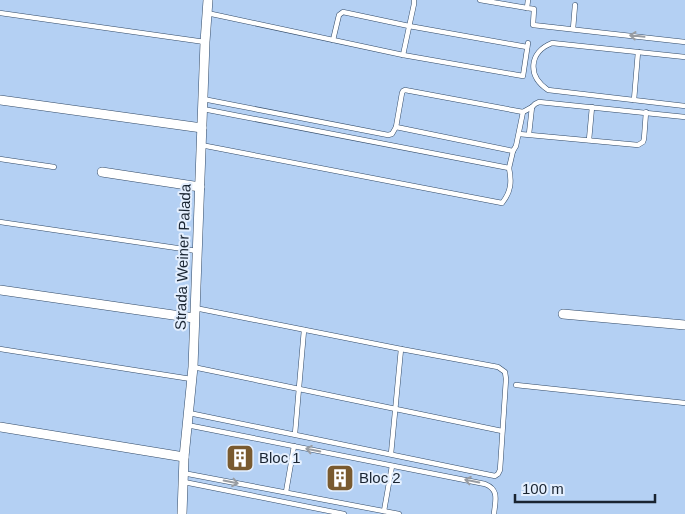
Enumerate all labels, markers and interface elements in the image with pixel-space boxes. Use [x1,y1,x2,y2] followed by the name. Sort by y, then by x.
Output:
[629,31,645,41] one-way arrow
[171,183,194,330] street label: Strada Weiner Palada
[225,443,255,473] building icon: Bloc 1
[306,444,322,454] one-way arrow
[259,449,301,466] place label: Bloc 1
[325,463,355,493] building icon: Bloc 2
[359,469,401,486] place label: Bloc 2
[515,472,655,504] scale bar
[465,476,481,486] one-way arrow
[223,478,239,487] one-way arrow
[522,480,564,497] text: 100 m

